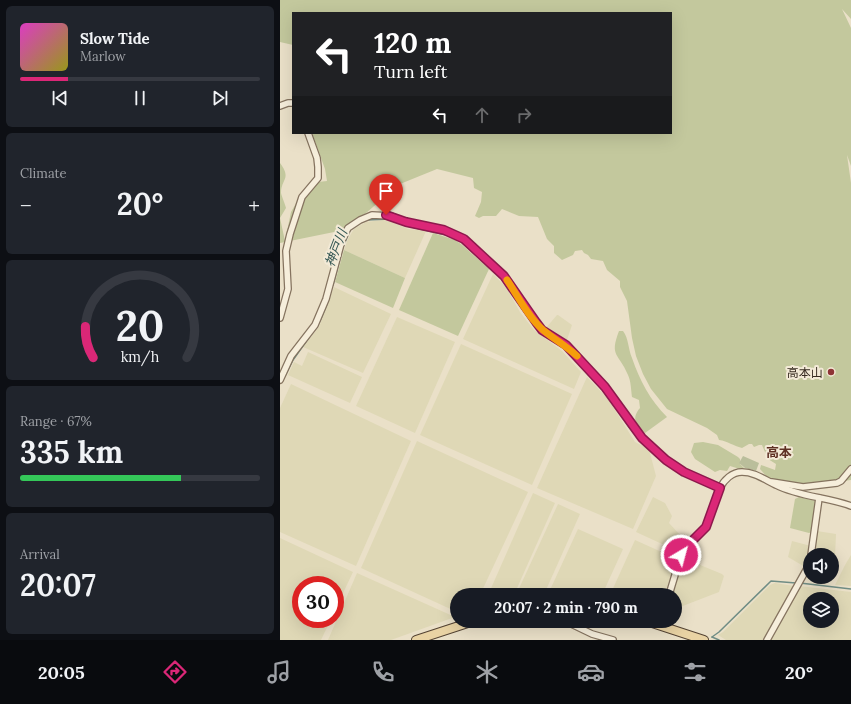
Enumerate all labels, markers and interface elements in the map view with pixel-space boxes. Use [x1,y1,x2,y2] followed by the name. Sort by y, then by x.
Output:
[374,25,451,61] text: 120 m
[308,28,360,80] icon: left
[80,29,150,48] text: Slow Tide
[80,48,126,65] text: Marlow
[374,60,447,83] text: Turn left
[49,87,71,109] icon: previous
[129,87,151,109] icon: pause
[209,87,231,109] icon: next
[429,104,451,126] icon: left
[471,104,493,126] icon: ahead
[513,104,535,126] icon: right
[20,165,67,182] text: Climate
[369,174,403,215] pin
[375,180,397,202] icon: arrive
[117,185,163,223] text: 20°
[20,191,32,219] text: −
[248,191,260,219] text: +
[321,225,352,269] water label: 神戸川
[116,299,164,352] text: 20
[121,348,160,367] text: km/h
[787,365,823,380] place label: 高本山
[826,367,836,377] marker: 高本山
[20,413,92,430] text: Range · 67%
[20,433,123,471] text: 335 km
[766,444,792,461] district label: 高本
[660,534,702,576] position arrow
[20,546,60,563] text: Arrival
[803,548,839,628] map controls
[803,548,839,584] button: sound
[20,566,96,604] text: 20:07
[292,576,344,628] speed limit sign: 30
[803,592,839,628] button: layers
[494,598,638,617] text: 20:07 · 2 min · 790 m
[161,658,189,686] icon: directions
[265,658,293,686] icon: music
[369,658,397,686] icon: phone
[473,658,501,686] icon: climate
[577,658,605,686] icon: car
[681,658,709,686] icon: filters
[38,661,85,684] text: 20:05
[785,661,813,684] text: 20°

